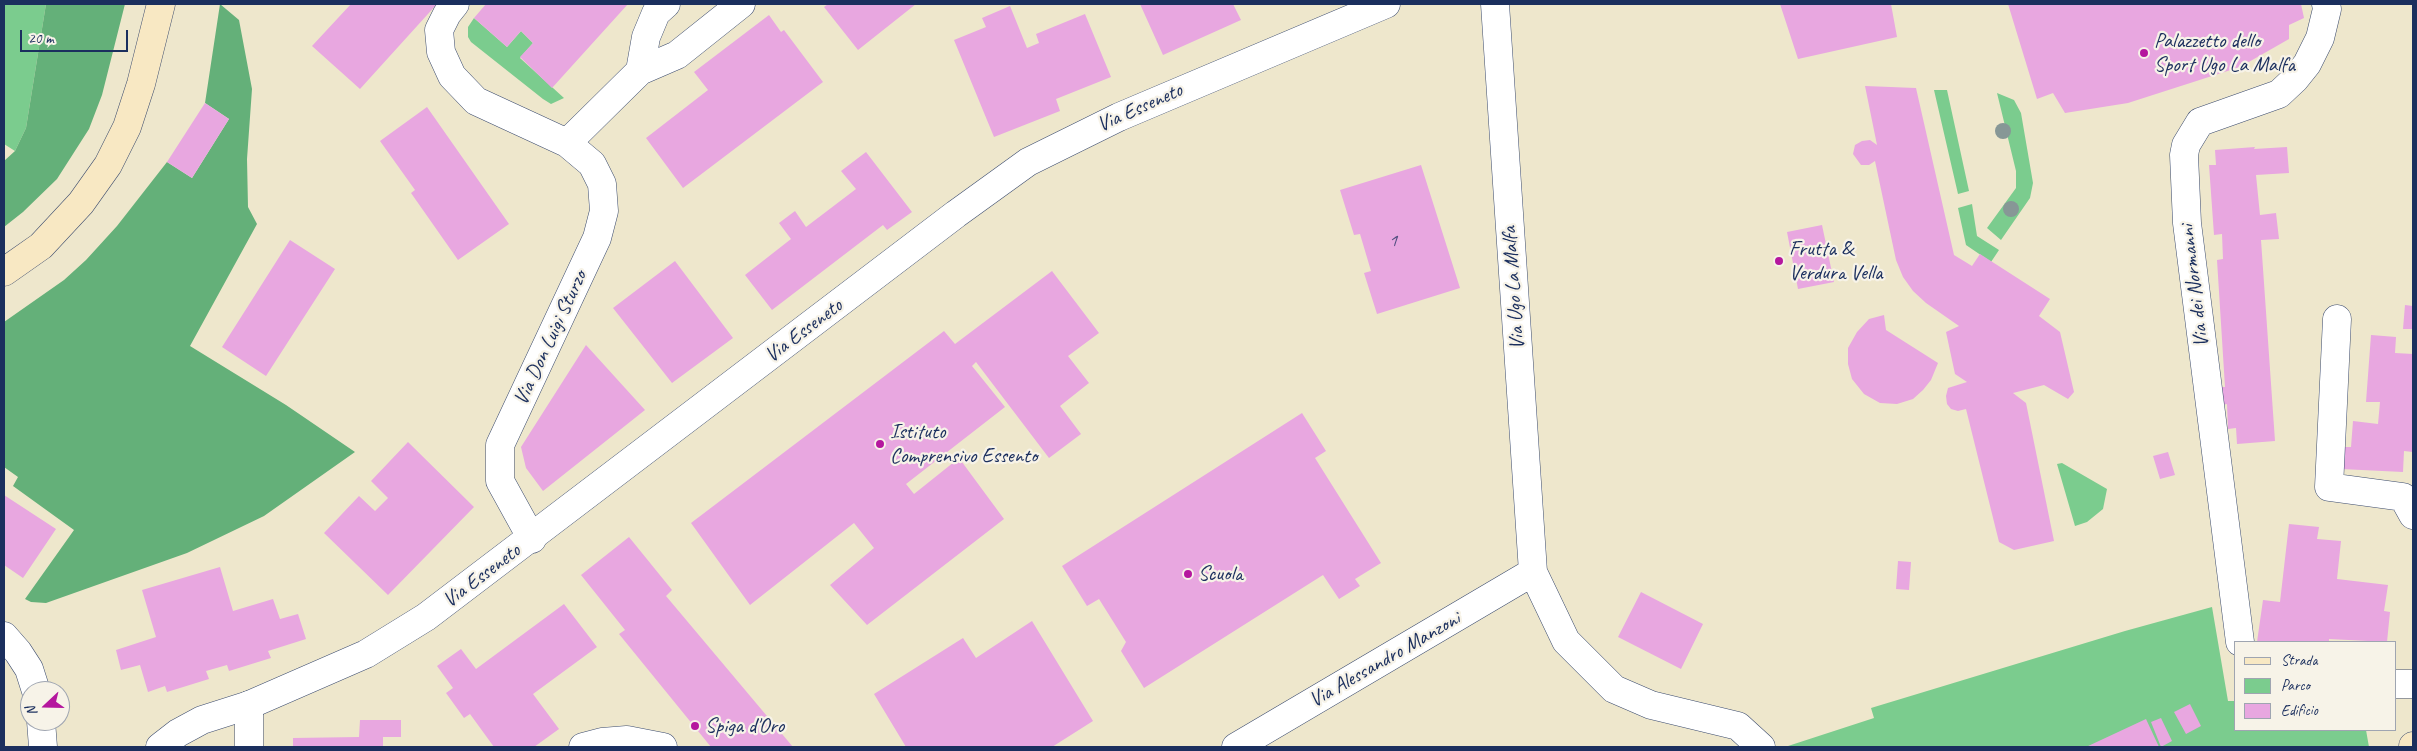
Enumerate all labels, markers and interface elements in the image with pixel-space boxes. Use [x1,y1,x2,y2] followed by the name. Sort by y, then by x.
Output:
[22,20,130,52] scale bar
[2154,28,2295,78] place label: Palazzetto dello Sport Ugo La Malfa
[28,29,54,48] text: 20 m
[2138,47,2150,59] marker: Palazzetto dello Sport Ugo La Malfa
[1093,78,1187,138] street label: Via Esseneto
[2175,223,2215,349] street label: Via dei Normanni
[1497,225,1531,351] street label: Via Ugo La Malfa
[1389,230,1397,252] house number: 1
[1789,236,1883,286] place label: Frutta & Verdura Vella
[1773,255,1785,267] marker: Frutta & Verdura Vella
[509,267,593,409] street label: Via Don Luigi Sturzo
[760,294,848,368] street label: Via Esseneto
[890,419,1037,469] place label: Istituto Comprensivo Essento
[874,438,886,450] marker: Istituto Comprensivo Essento
[438,539,526,613] street label: Via Esseneto
[1198,561,1243,587] place label: Scuola
[1182,568,1194,580] marker: Scuola
[1305,607,1465,713] street label: Via Alessandro Manzoni
[2234,641,2397,731] legend
[2281,651,2317,670] text: Strada
[2281,676,2310,695] text: Parco
[20,681,70,731] north arrow
[2281,701,2318,720] text: Edificio
[22,704,41,718] text: N
[705,713,784,739] place label: Spiga d'Oro
[689,720,701,732] marker: Spiga d'Oro

